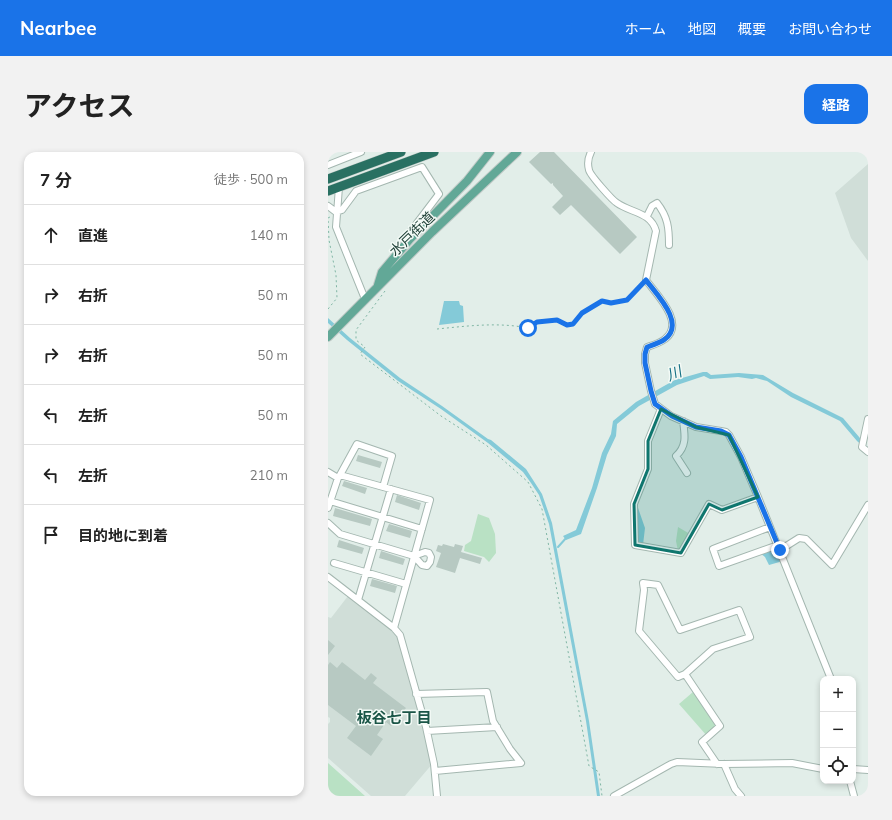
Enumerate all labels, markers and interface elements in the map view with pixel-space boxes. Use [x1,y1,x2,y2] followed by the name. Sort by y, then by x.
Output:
[20,16,97,40] text: Nearbee
[624,20,666,38] text: ホーム
[688,20,716,38] text: 地図
[738,20,766,38] text: 概要
[788,20,872,38] text: お問い合わせ
[804,84,868,124] button: 経路
[24,88,135,123] text: アクセス
[40,169,72,190] text: 7 分
[214,171,288,187] text: 徒歩 · 500 m
[386,208,438,260] street label: 水戸街道
[40,224,62,246] icon: ahead
[78,226,108,245] text: 直進
[250,227,288,243] text: 140 m
[40,284,62,306] icon: right
[78,286,108,305] text: 右折
[258,287,288,303] text: 50 m
[519,319,537,337] route start
[40,344,62,366] icon: right
[78,346,108,365] text: 右折
[258,347,288,363] text: 50 m
[663,361,686,385] water label: 川
[40,404,62,426] icon: left
[78,406,108,425] text: 左折
[258,407,288,423] text: 50 m
[40,464,62,486] icon: left
[78,466,108,485] text: 左折
[250,467,288,483] text: 210 m
[40,524,62,546] icon: arrive
[78,526,168,545] text: 目的地に到着
[771,541,789,559] route end
[820,676,856,784] map controls
[820,676,856,712] button: +
[356,708,432,727] district label: 板谷七丁目
[820,712,856,748] button: −
[820,748,856,784] button: locate

